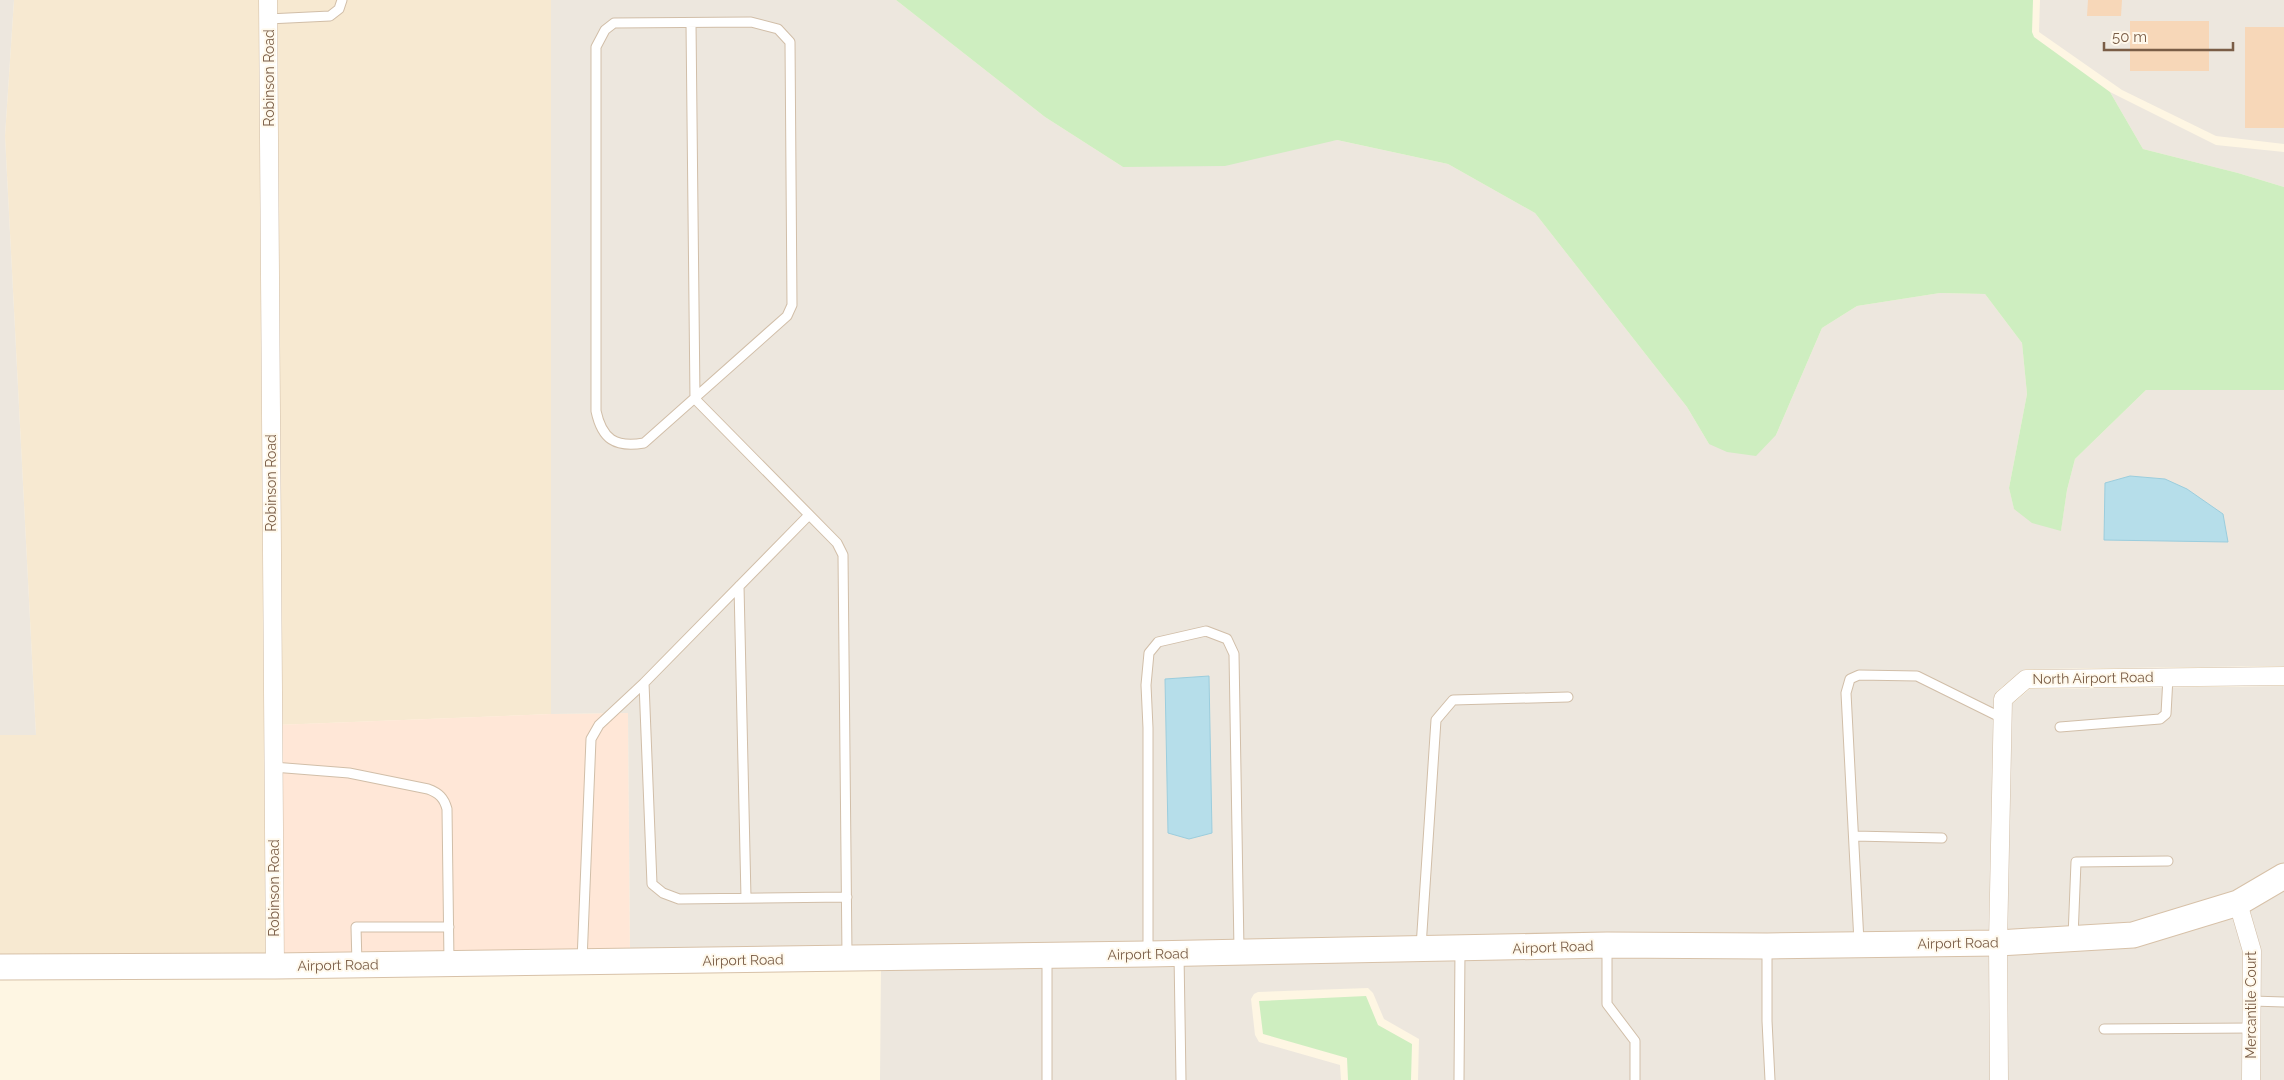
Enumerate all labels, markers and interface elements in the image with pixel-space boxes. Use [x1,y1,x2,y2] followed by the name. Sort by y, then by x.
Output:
[2104,20,2233,52] scale bar
[2112,28,2147,46] text: 50 m
[261,29,277,127] street label: Robinson Road
[263,434,279,532] street label: Robinson Road
[2032,669,2154,687] street label: North Airport Road
[266,839,282,937] street label: Robinson Road
[1917,934,1999,952] street label: Airport Road
[1512,938,1594,956] street label: Airport Road
[1107,945,1189,963] street label: Airport Road
[702,951,784,969] street label: Airport Road
[2243,951,2259,1059] street label: Mercantile Court
[297,956,379,974] street label: Airport Road

